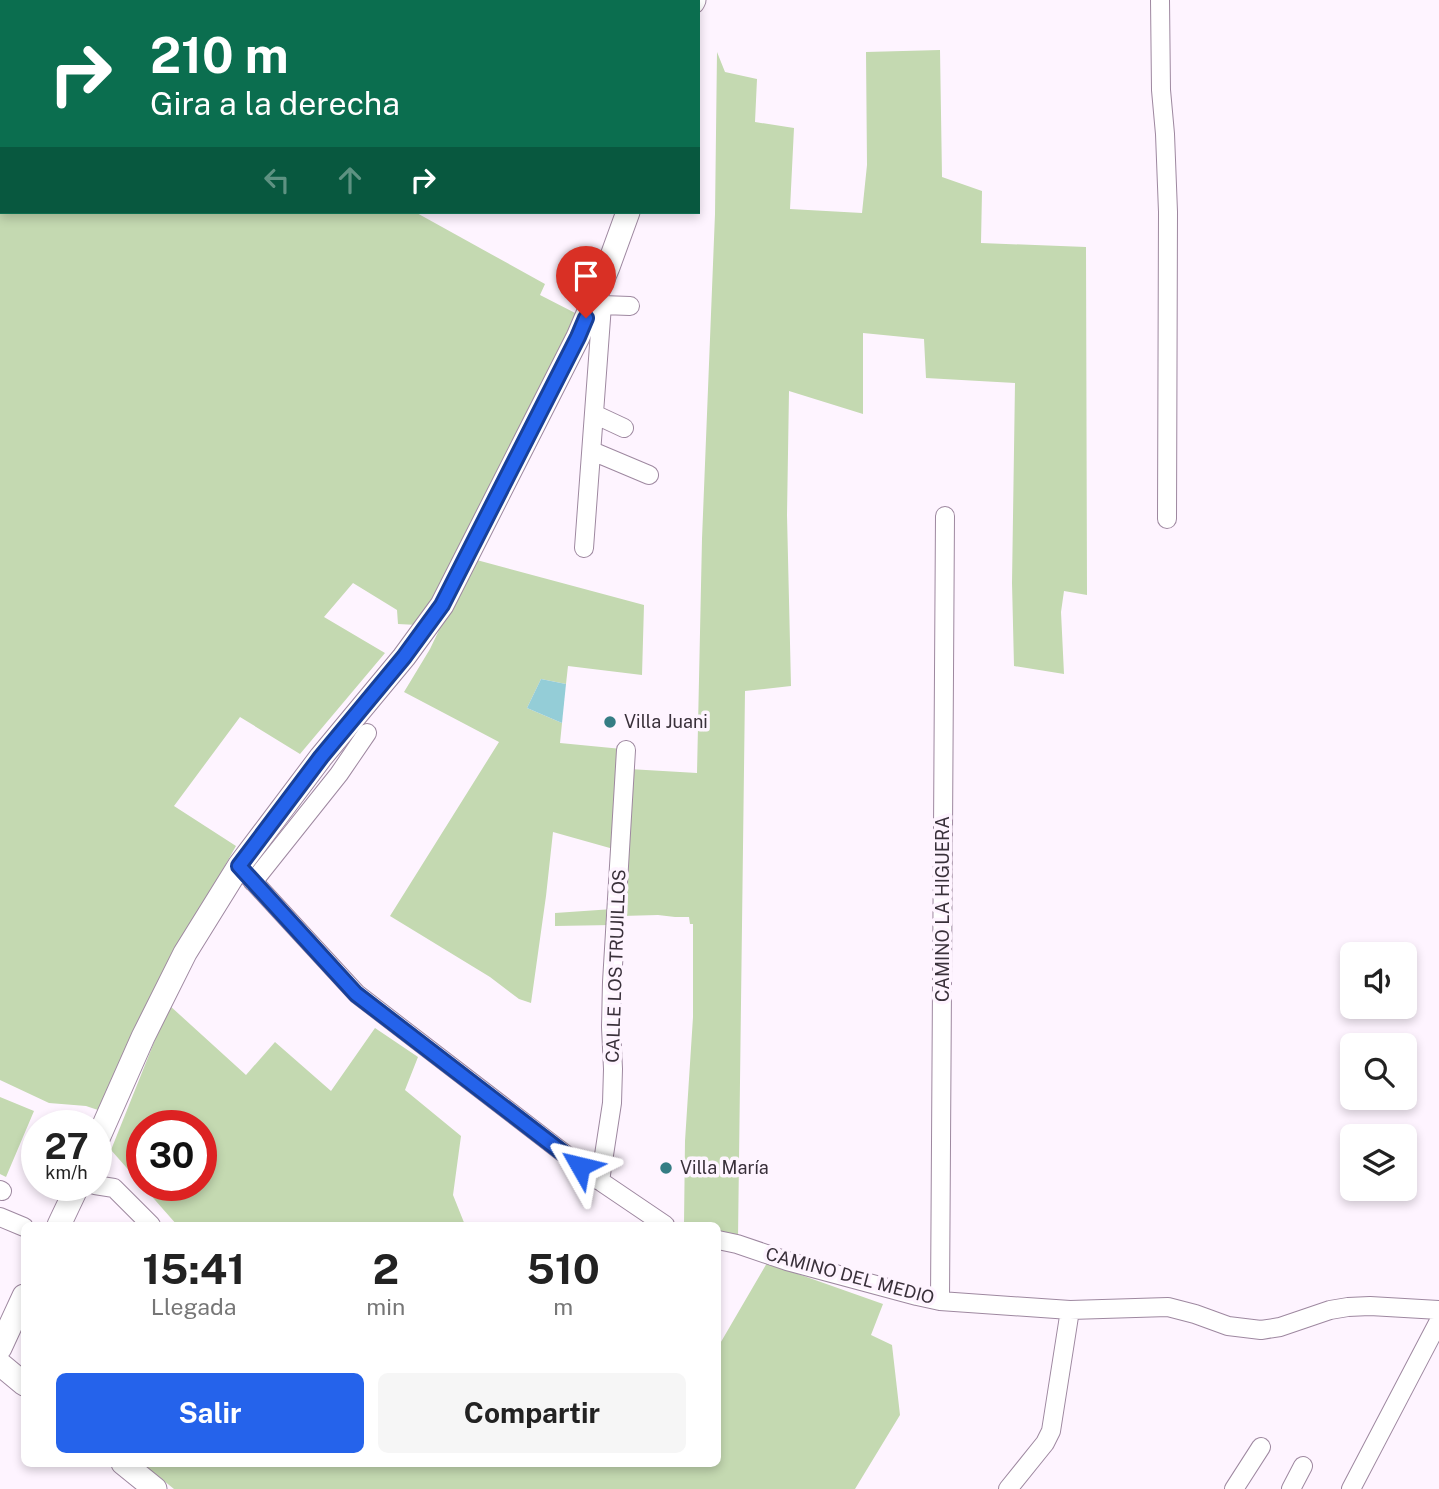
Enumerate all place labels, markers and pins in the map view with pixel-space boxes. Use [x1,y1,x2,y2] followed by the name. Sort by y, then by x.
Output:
[556,246,616,318] pin
[624,711,708,732] place label: Villa Juani
[602,714,618,730] marker: Villa Juani
[680,1157,769,1178] place label: Villa María
[658,1160,674,1176] marker: Villa María

